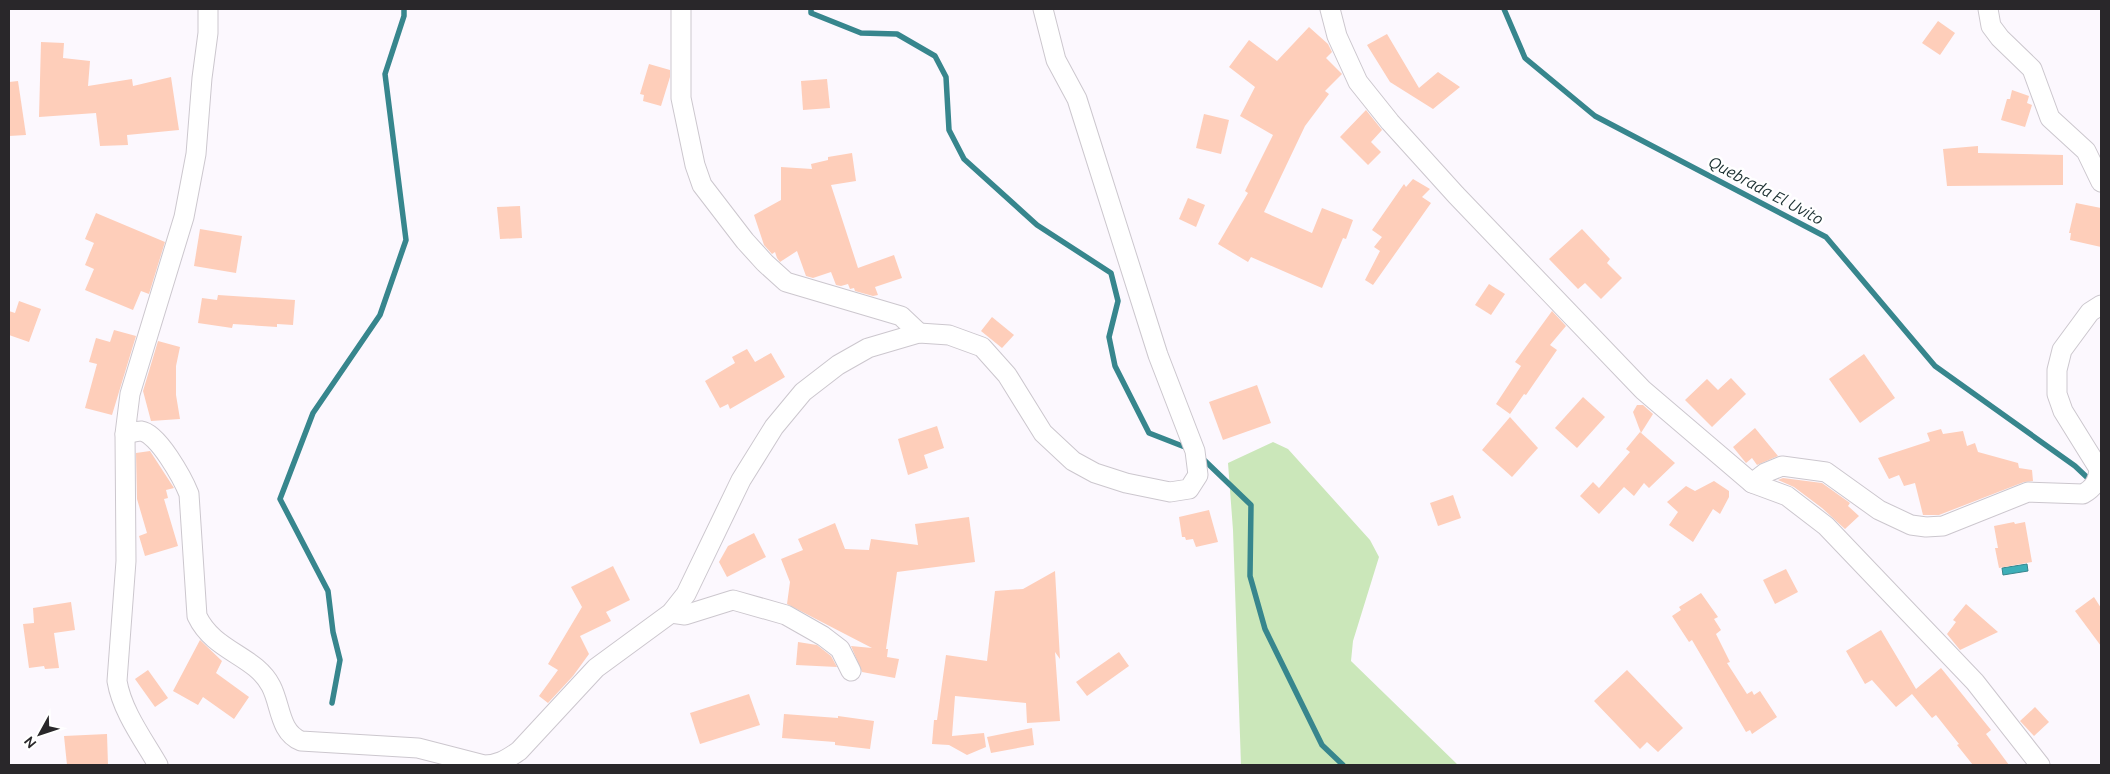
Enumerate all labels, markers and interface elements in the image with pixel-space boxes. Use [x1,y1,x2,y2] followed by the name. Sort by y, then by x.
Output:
[1705,152,1827,229] water label: Quebrada El Uvito
[15,709,65,759] north arrow
[21,733,40,752] text: N

